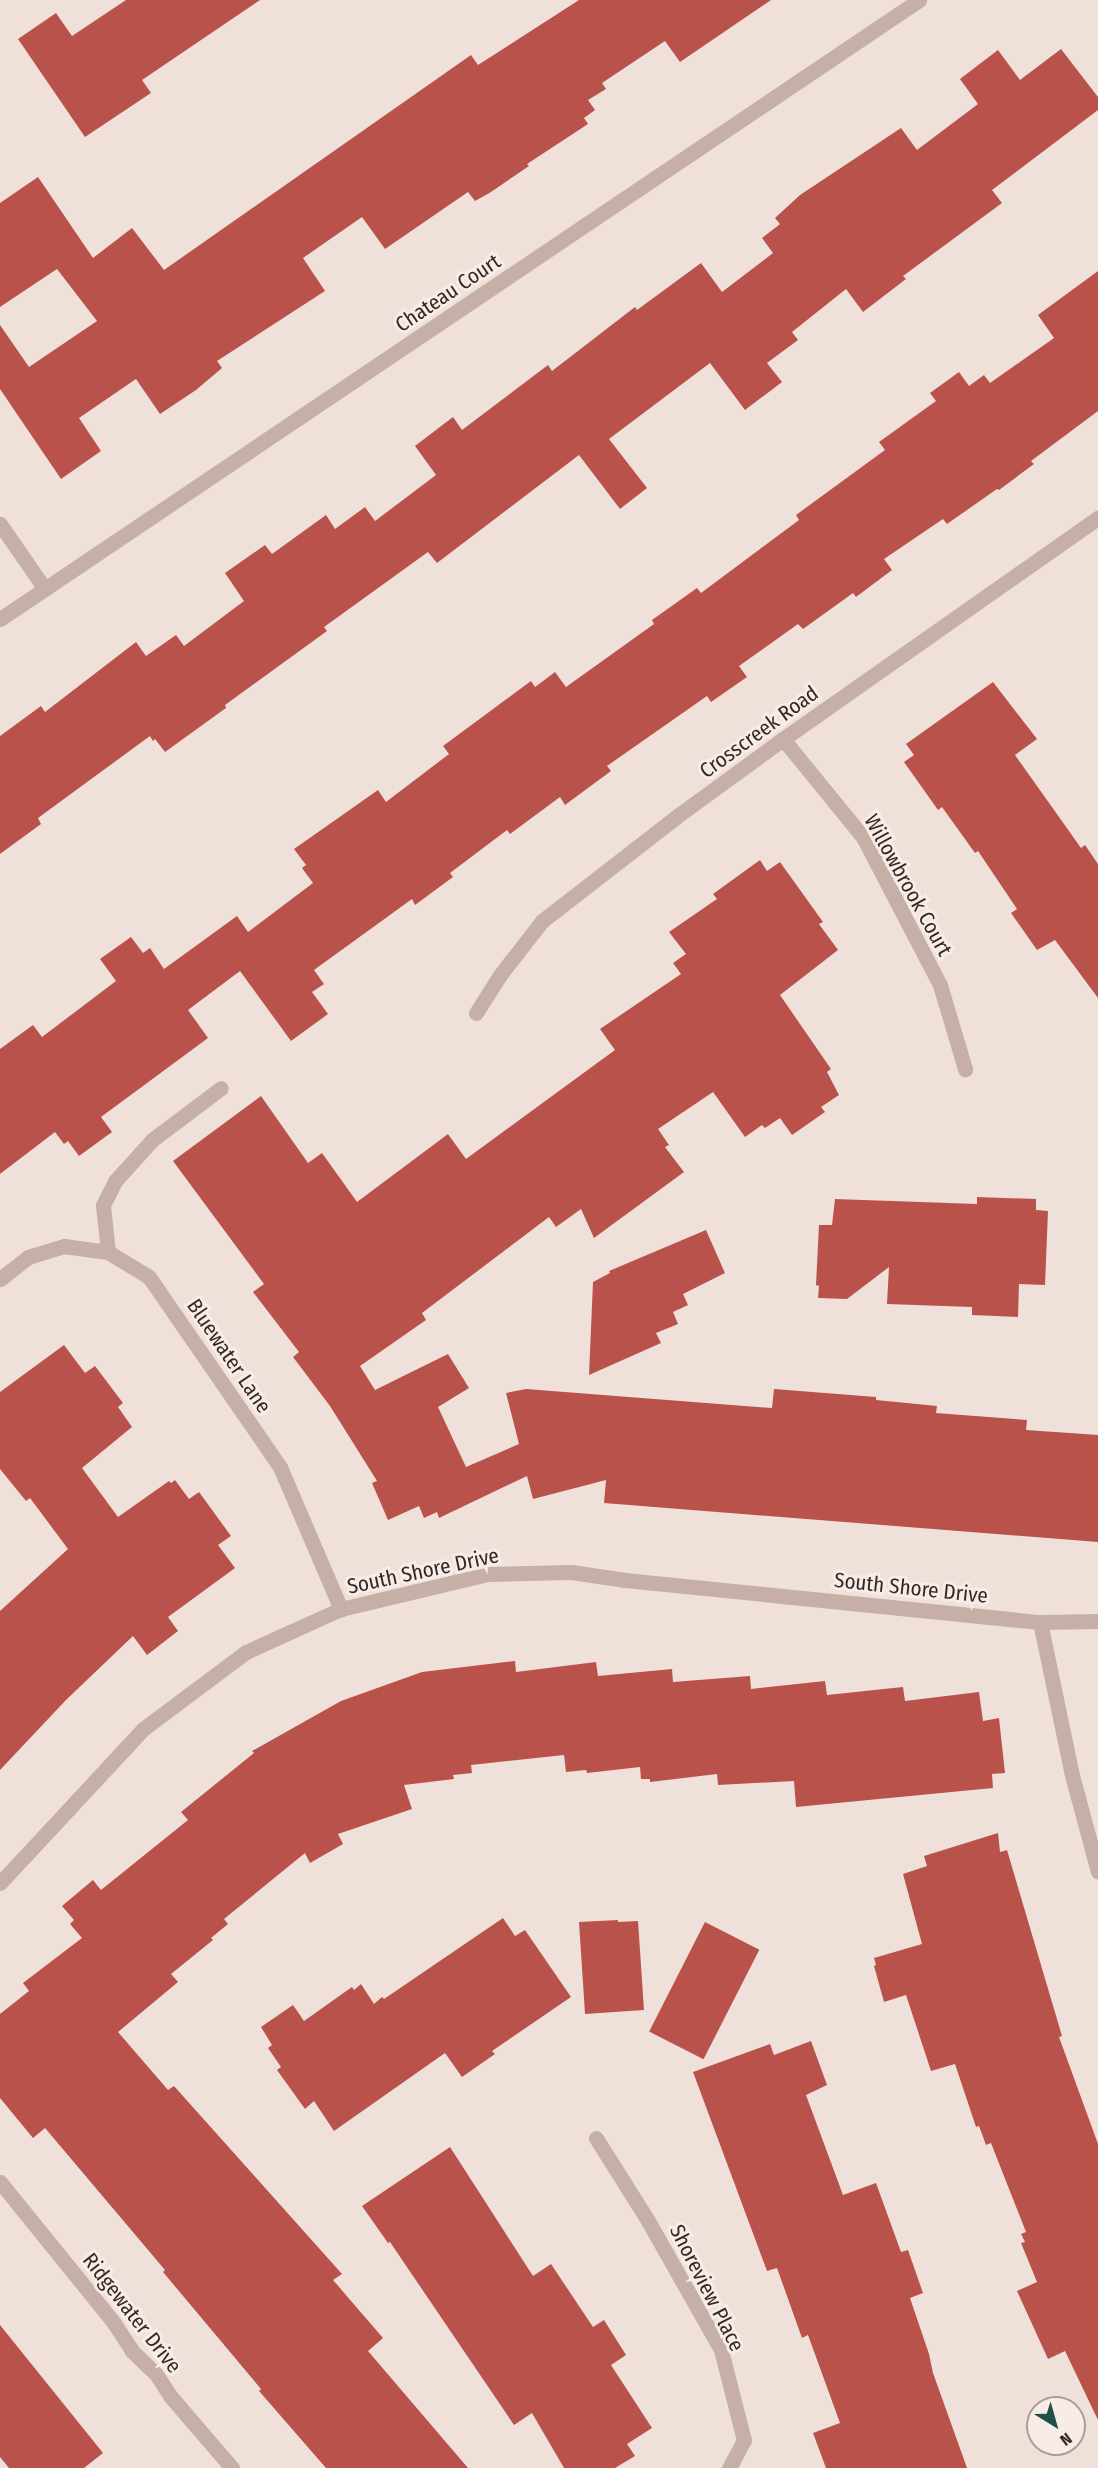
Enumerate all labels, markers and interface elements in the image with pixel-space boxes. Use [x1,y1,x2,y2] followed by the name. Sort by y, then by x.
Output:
[391,249,505,337] street label: Chateau Court
[695,680,823,784] street label: Crosscreek Road
[859,810,957,960] street label: Willowbrook Court
[182,1294,276,1418] street label: Bluewater Lane
[345,1543,501,1599] street label: South Shore Drive
[833,1567,989,1609] street label: South Shore Drive
[664,2220,750,2356] street label: Shoreview Place
[77,2248,187,2378] street label: Ridgewater Drive
[1026,2396,1086,2456] north arrow
[1056,2429,1075,2450] text: N

